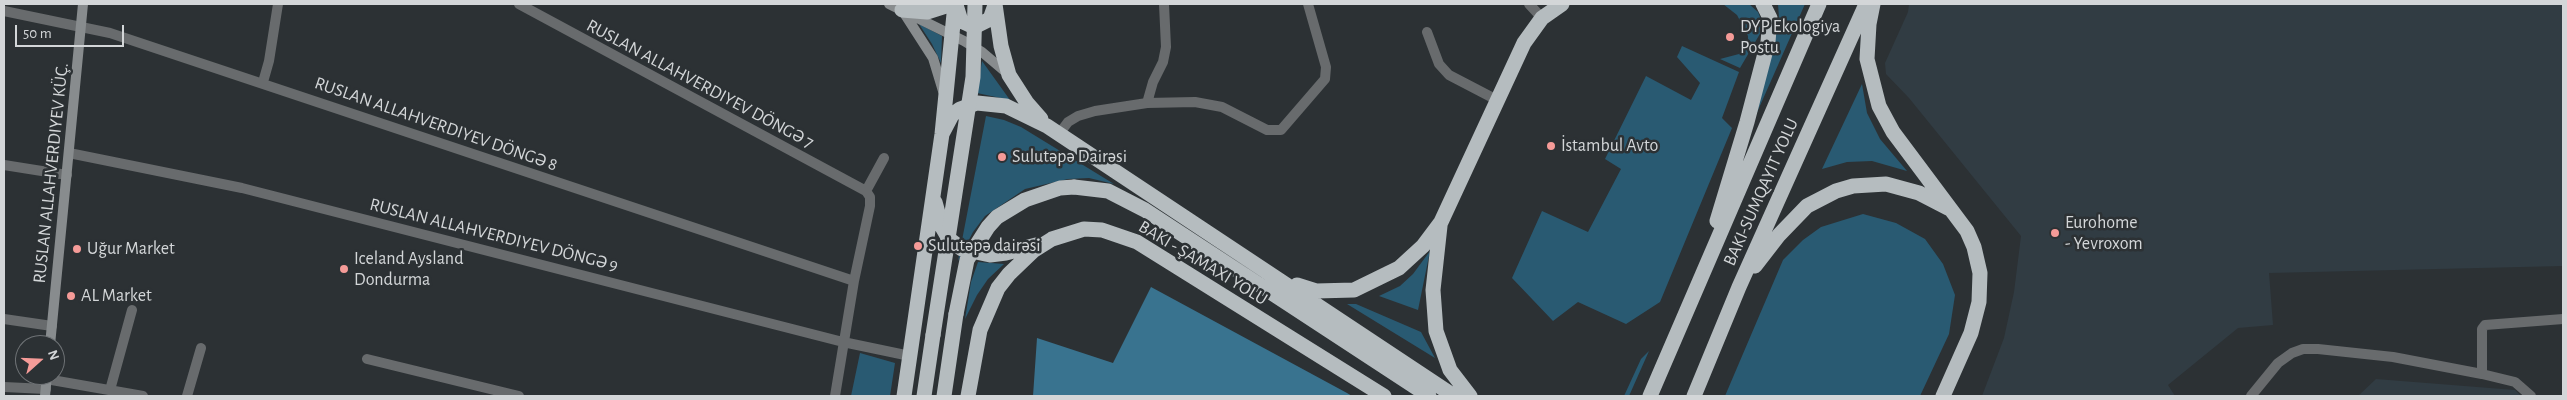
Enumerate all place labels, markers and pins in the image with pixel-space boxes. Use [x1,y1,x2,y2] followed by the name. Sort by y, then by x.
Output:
[1740,16,1840,58] place label: DYP Ekologiya Postu
[1724,31,1736,43] marker: DYP Ekologiya Postu
[1561,135,1658,157] place label: İstambul Avto
[1545,140,1557,152] marker: İstambul Avto
[1012,146,1127,168] place label: Sulutəpə Dairəsi
[996,151,1008,163] marker: Sulutəpə Dairəsi
[2065,212,2143,254] place label: Eurohome - Yevroxom
[2049,227,2061,239] marker: Eurohome - Yevroxom
[928,235,1041,257] place label: Sulutəpə dairəsi
[87,238,175,260] place label: Uğur Market
[912,240,924,252] marker: Sulutəpə dairəsi
[71,243,83,255] marker: Uğur Market
[354,248,463,290] place label: Iceland Aysland Dondurma
[338,263,350,275] marker: Iceland Aysland Dondurma
[81,285,152,307] place label: AL Market
[65,290,77,302] marker: AL Market

